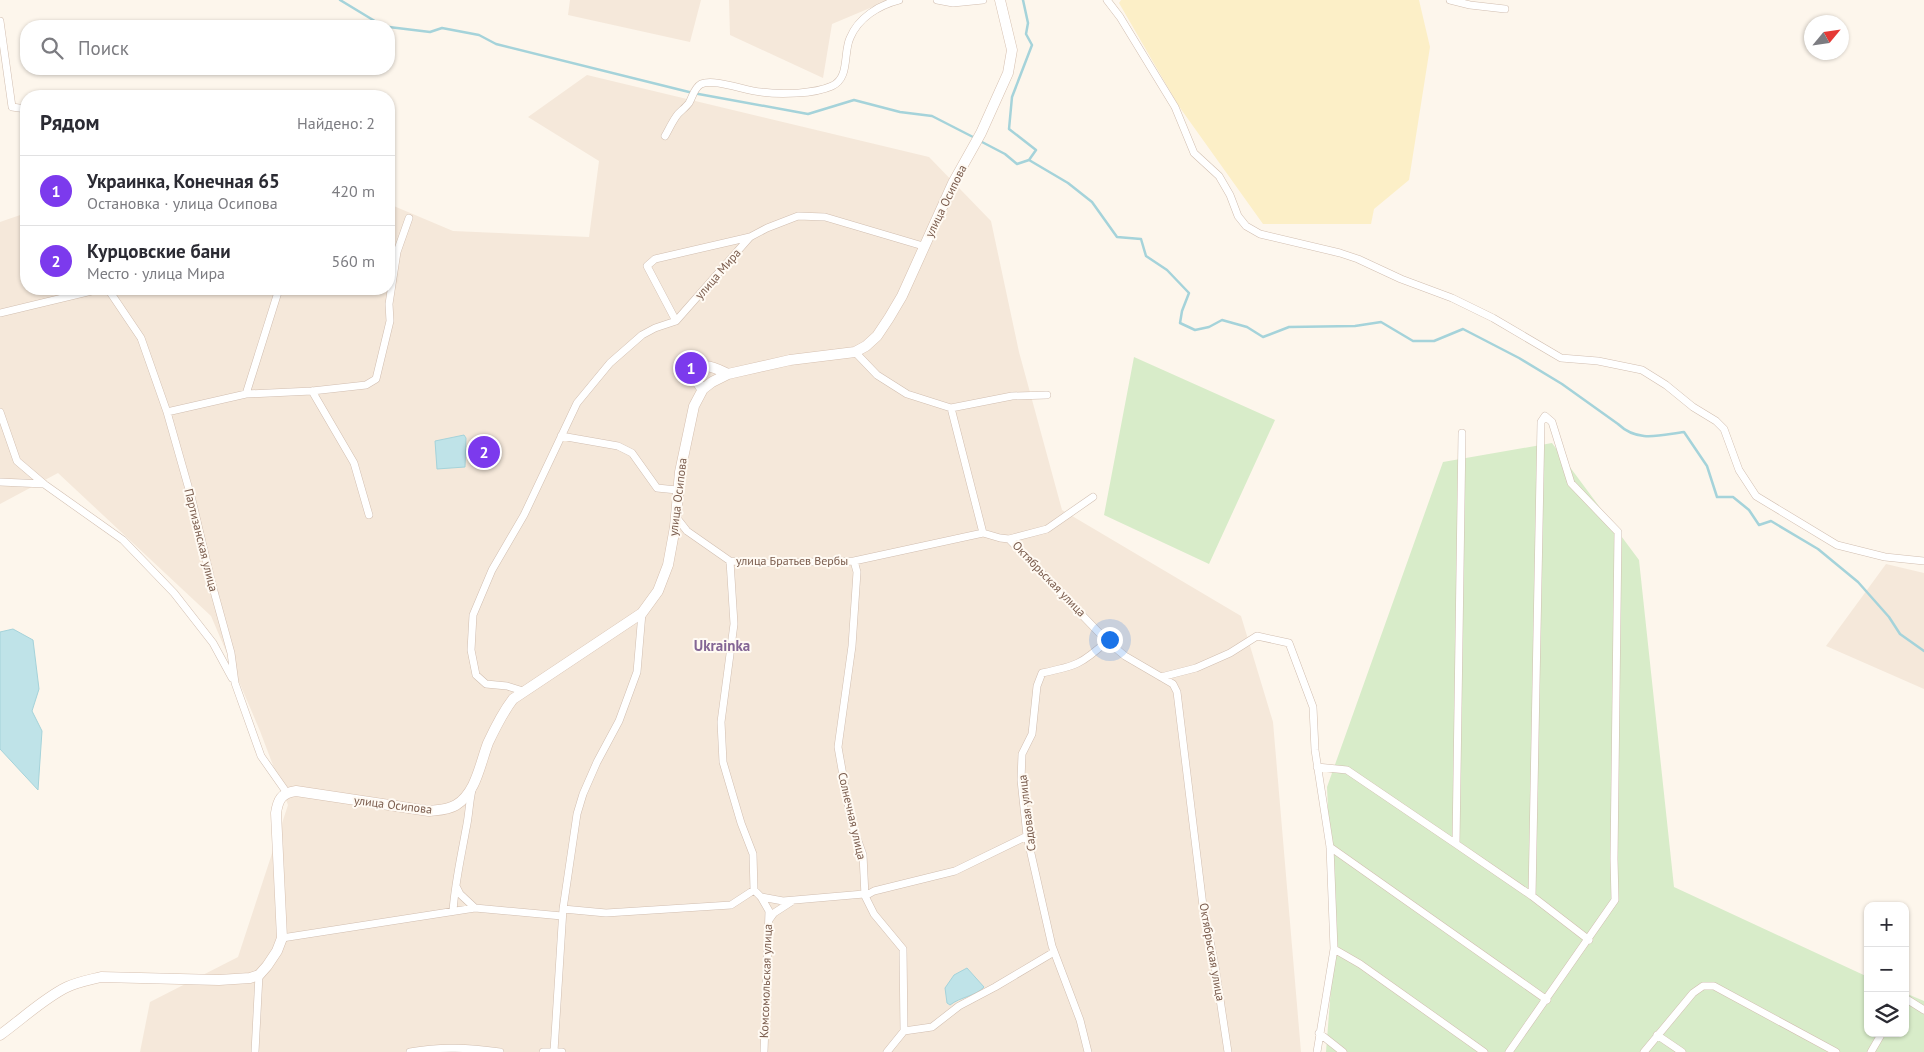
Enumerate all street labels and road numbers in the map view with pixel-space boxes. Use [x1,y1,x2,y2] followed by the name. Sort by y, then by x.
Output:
[922,162,970,239] street label: улица Осипова
[692,245,744,302] street label: улица Мира
[665,457,690,537] street label: улица Осипова
[181,487,222,593] street label: Партизанская улица
[1009,538,1089,620] street label: Октябрьская улица
[736,553,848,568] street label: улица Братьев Вербы
[835,771,870,861] street label: Солнечная улица
[1014,774,1039,852] street label: Садовая улица
[353,792,433,817] street label: улица Осипова
[1196,902,1229,1002] street label: Октябрьская улица
[756,924,775,1038] street label: Комсомольская улица

